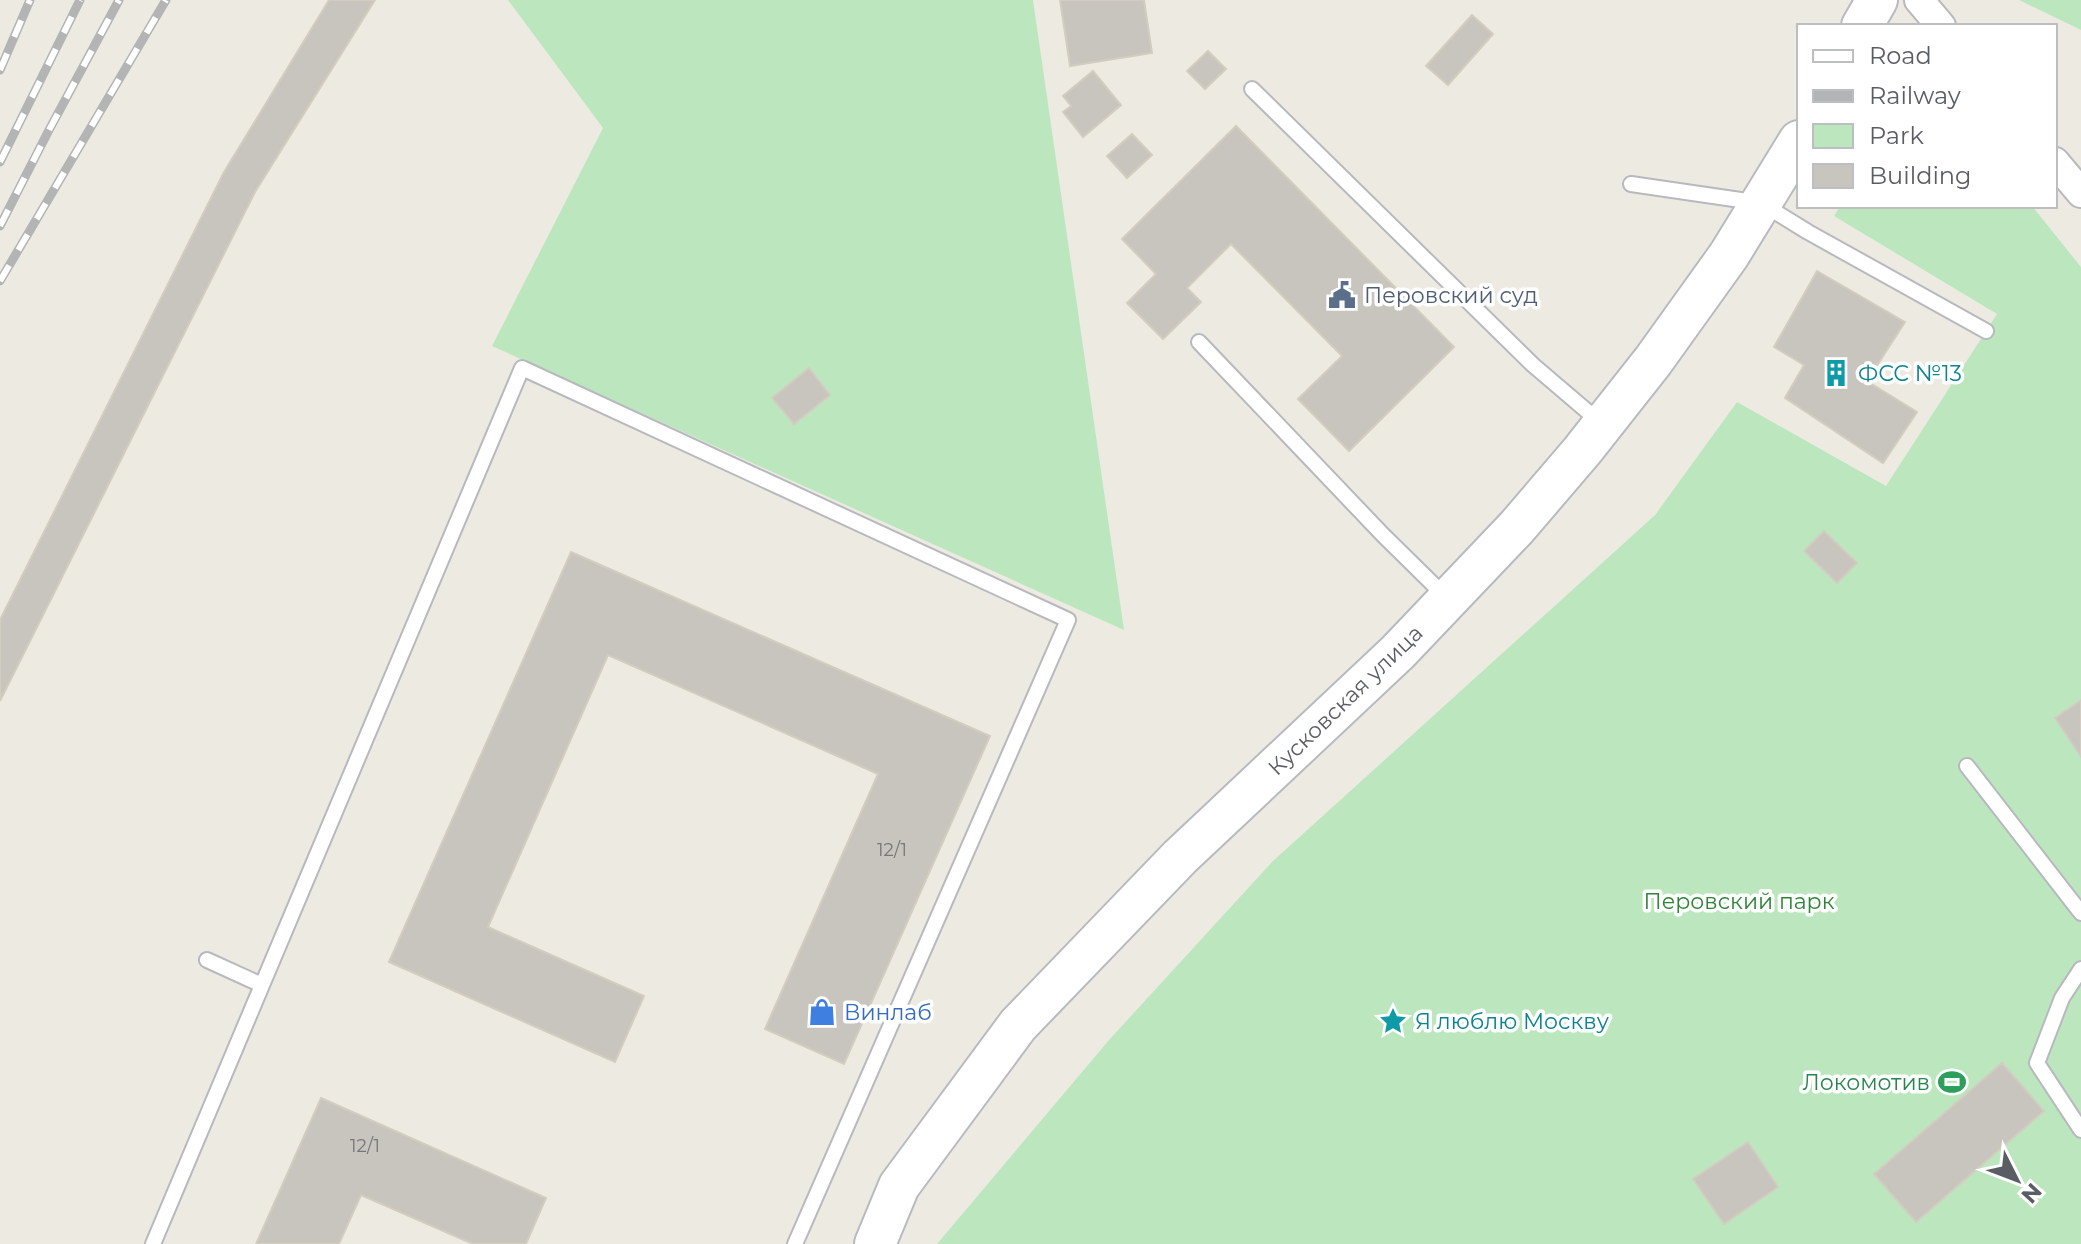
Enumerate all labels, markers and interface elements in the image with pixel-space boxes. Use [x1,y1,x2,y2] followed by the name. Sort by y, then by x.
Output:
[1797,24,2057,208] legend
[1869,41,1932,70] text: Road
[1869,81,1961,110] text: Railway
[1869,121,1924,150] text: Park
[1869,161,1972,190] text: Building
[1327,280,1357,310] public building icon: Перовский суд
[1364,282,1538,309] place label: Перовский суд
[1821,358,1851,388] building icon: ФСС №13
[1858,360,1962,387] place label: ФСС №13
[1262,620,1428,781] street label: Кусковская улица
[877,839,907,861] house number: 12/1
[1644,888,1835,915] park label: Перовский парк
[807,997,837,1027] shop icon: Винлаб
[844,999,932,1026] place label: Винлаб
[1378,1006,1408,1036] place icon: Я люблю Москву
[1415,1008,1610,1035] place label: Я люблю Москву
[1937,1067,1967,1097] sports icon: Локомотив
[1802,1069,1930,1096] place label: Локомотив
[350,1135,380,1157] house number: 12/1
[1977,1140,2057,1220] north arrow
[2016,1177,2047,1209] text: N

